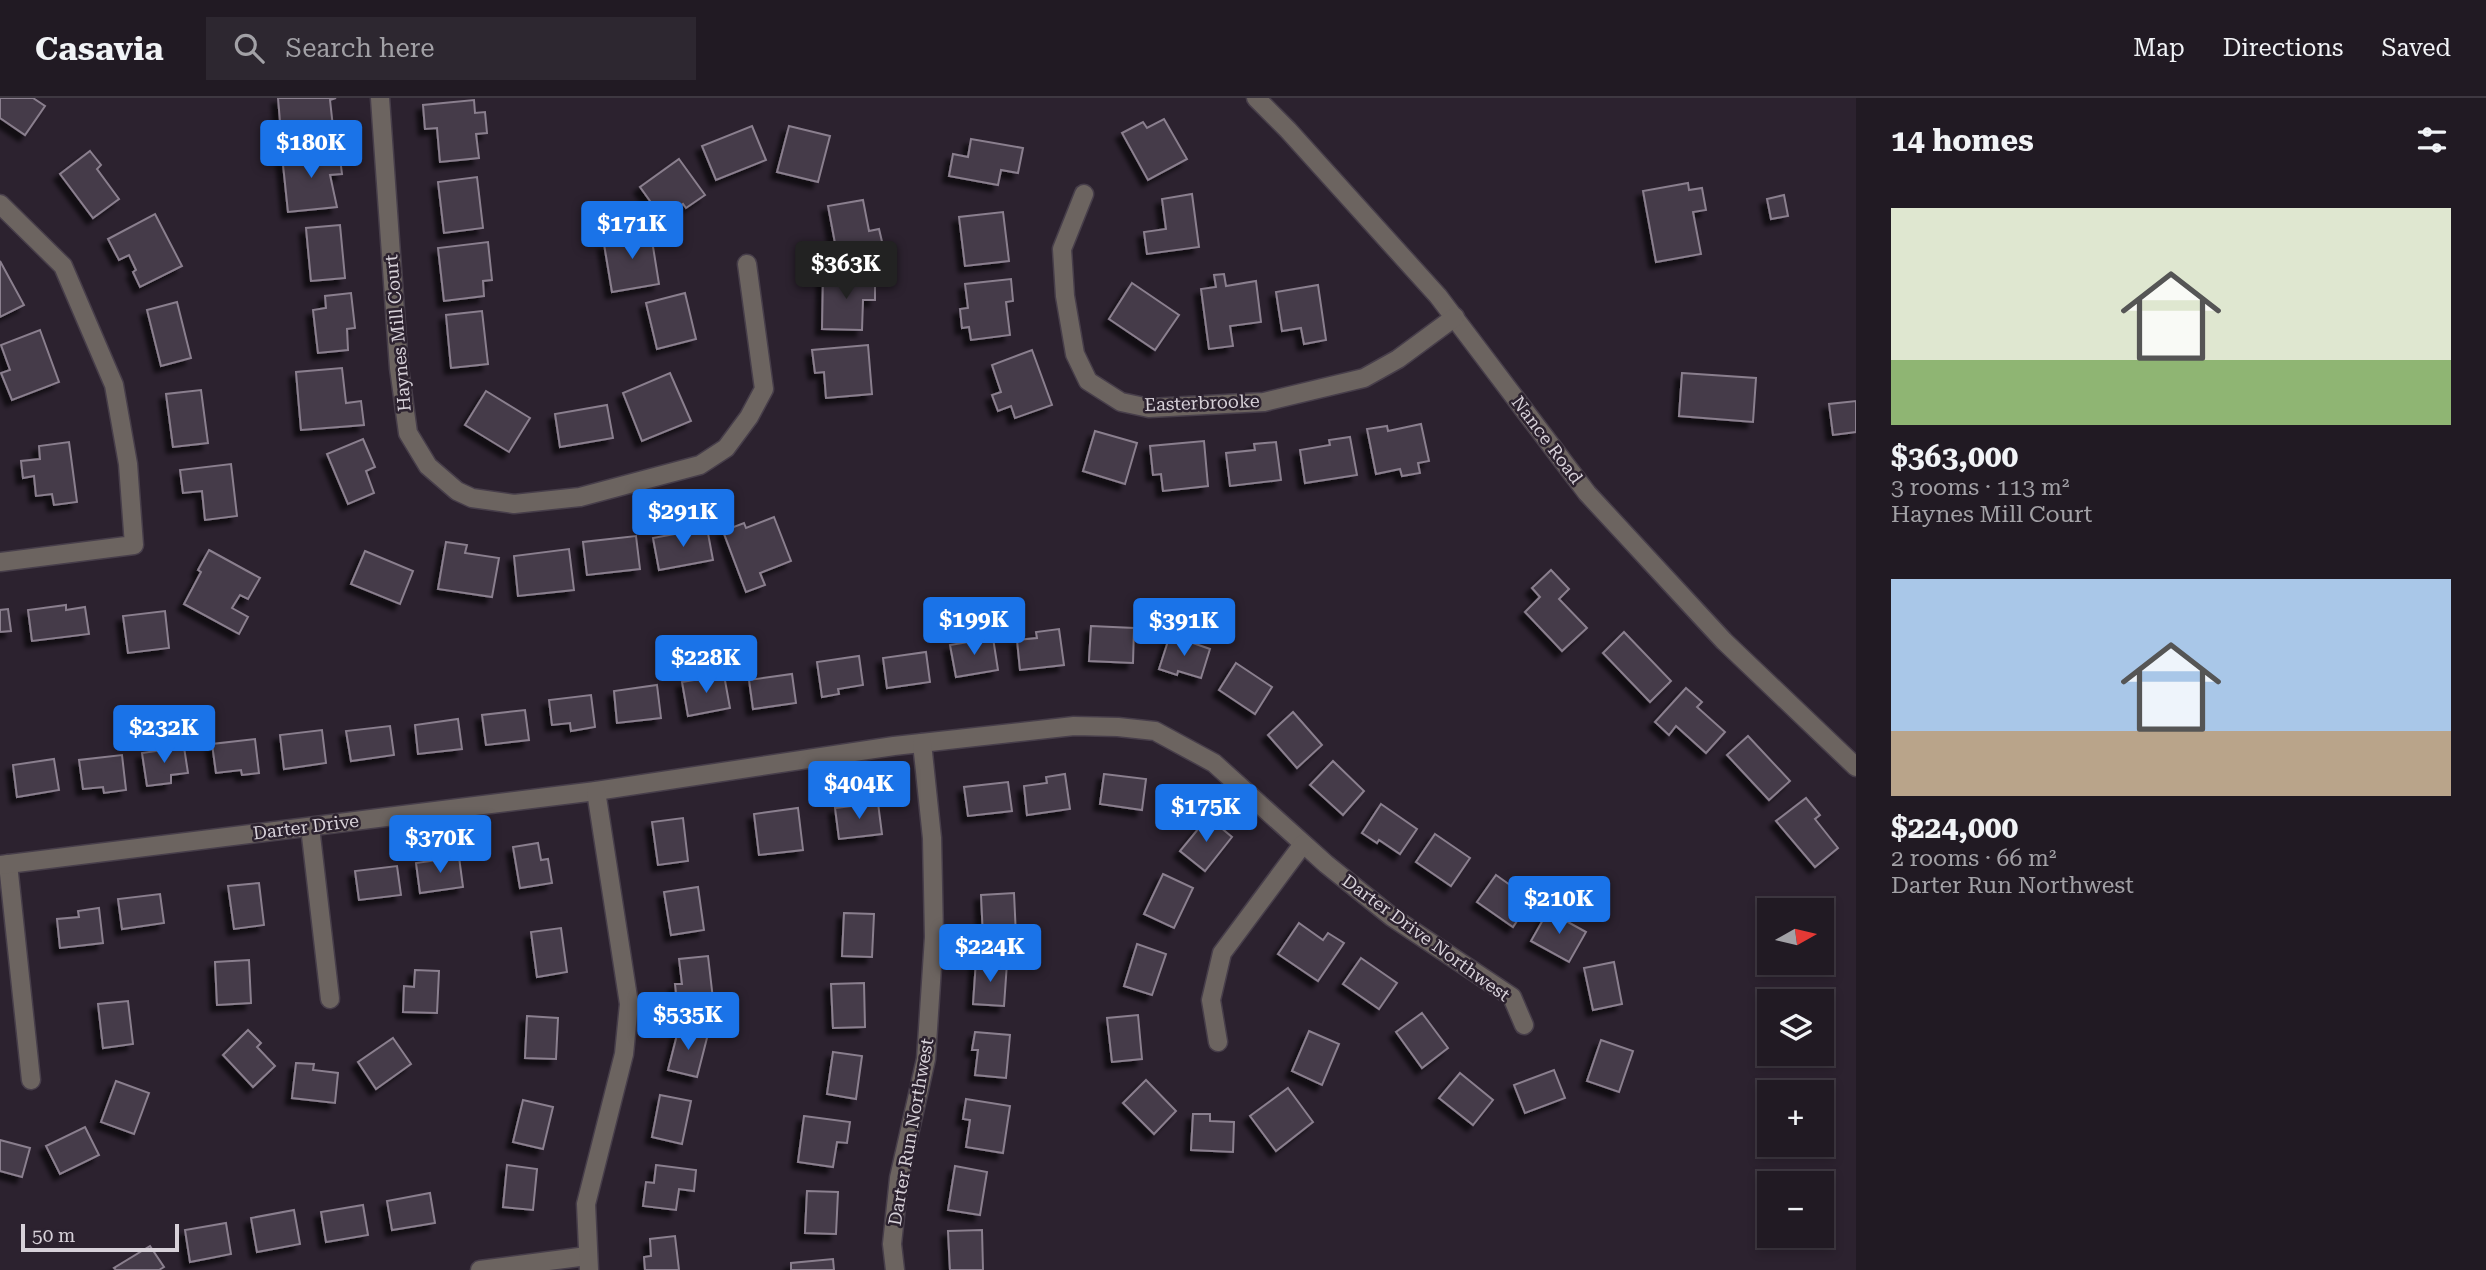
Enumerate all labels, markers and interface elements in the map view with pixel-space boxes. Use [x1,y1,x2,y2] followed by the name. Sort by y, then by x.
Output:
[206,17,696,80] search box
[35,29,164,68] text: Casavia
[230,29,268,67] icon: search
[286,33,434,63] text: Search here
[2133,34,2185,62] text: Map
[2223,34,2343,62] text: Directions
[2381,34,2451,62] text: Saved
[262,120,360,180] pin: $180K
[2413,121,2451,159] icon: filters
[1891,123,2034,158] text: 14 homes
[276,129,346,156] text: $180K
[583,202,681,261] pin: $171K
[597,210,667,237] text: $171K
[797,242,895,301] pin: $363K
[811,250,881,277] text: $363K
[380,253,415,412] street label: Haynes Mill Court
[2108,253,2234,379] icon: home
[1144,390,1260,415] street label: Easterbrooke
[1508,392,1587,488] street label: Nance Road
[1891,439,2018,474] text: $363,000
[1891,474,2069,501] text: 3 rooms · 113 m²
[634,490,732,549] pin: $291K
[648,498,718,525] text: $291K
[1891,501,2092,528] text: Haynes Mill Court
[925,598,1023,657] pin: $199K
[1135,598,1233,658] pin: $391K
[939,606,1009,633] text: $199K
[1149,607,1219,634] text: $391K
[2108,624,2234,750] icon: home
[657,636,755,695] pin: $228K
[671,644,741,671] text: $228K
[115,706,213,765] pin: $232K
[129,714,199,741] text: $232K
[810,762,908,821] pin: $404K
[824,770,894,797] text: $404K
[1157,784,1255,844] pin: $175K
[1171,793,1241,820] text: $175K
[252,810,360,843] street label: Darter Drive
[1891,810,2018,845] text: $224,000
[391,816,489,875] pin: $370K
[405,824,475,851] text: $370K
[1891,845,2057,872] text: 2 rooms · 66 m²
[1338,870,1514,1006] street label: Darter Drive Northwest
[1891,872,2134,899] text: Darter Run Northwest
[1510,876,1608,936] pin: $210K
[1524,885,1594,912] text: $210K
[1757,898,1834,975] north arrow
[1757,898,1834,1248] map controls
[941,924,1039,984] pin: $224K
[955,933,1025,960] text: $224K
[1757,989,1834,1066] button: layers
[639,992,737,1052] pin: $535K
[653,1001,723,1028] text: $535K
[884,1036,937,1227] street label: Darter Run Northwest
[1757,1080,1834,1157] button: +
[1757,1171,1834,1248] button: −
[21,1221,178,1253] scale bar
[32,1224,75,1247] text: 50 m

